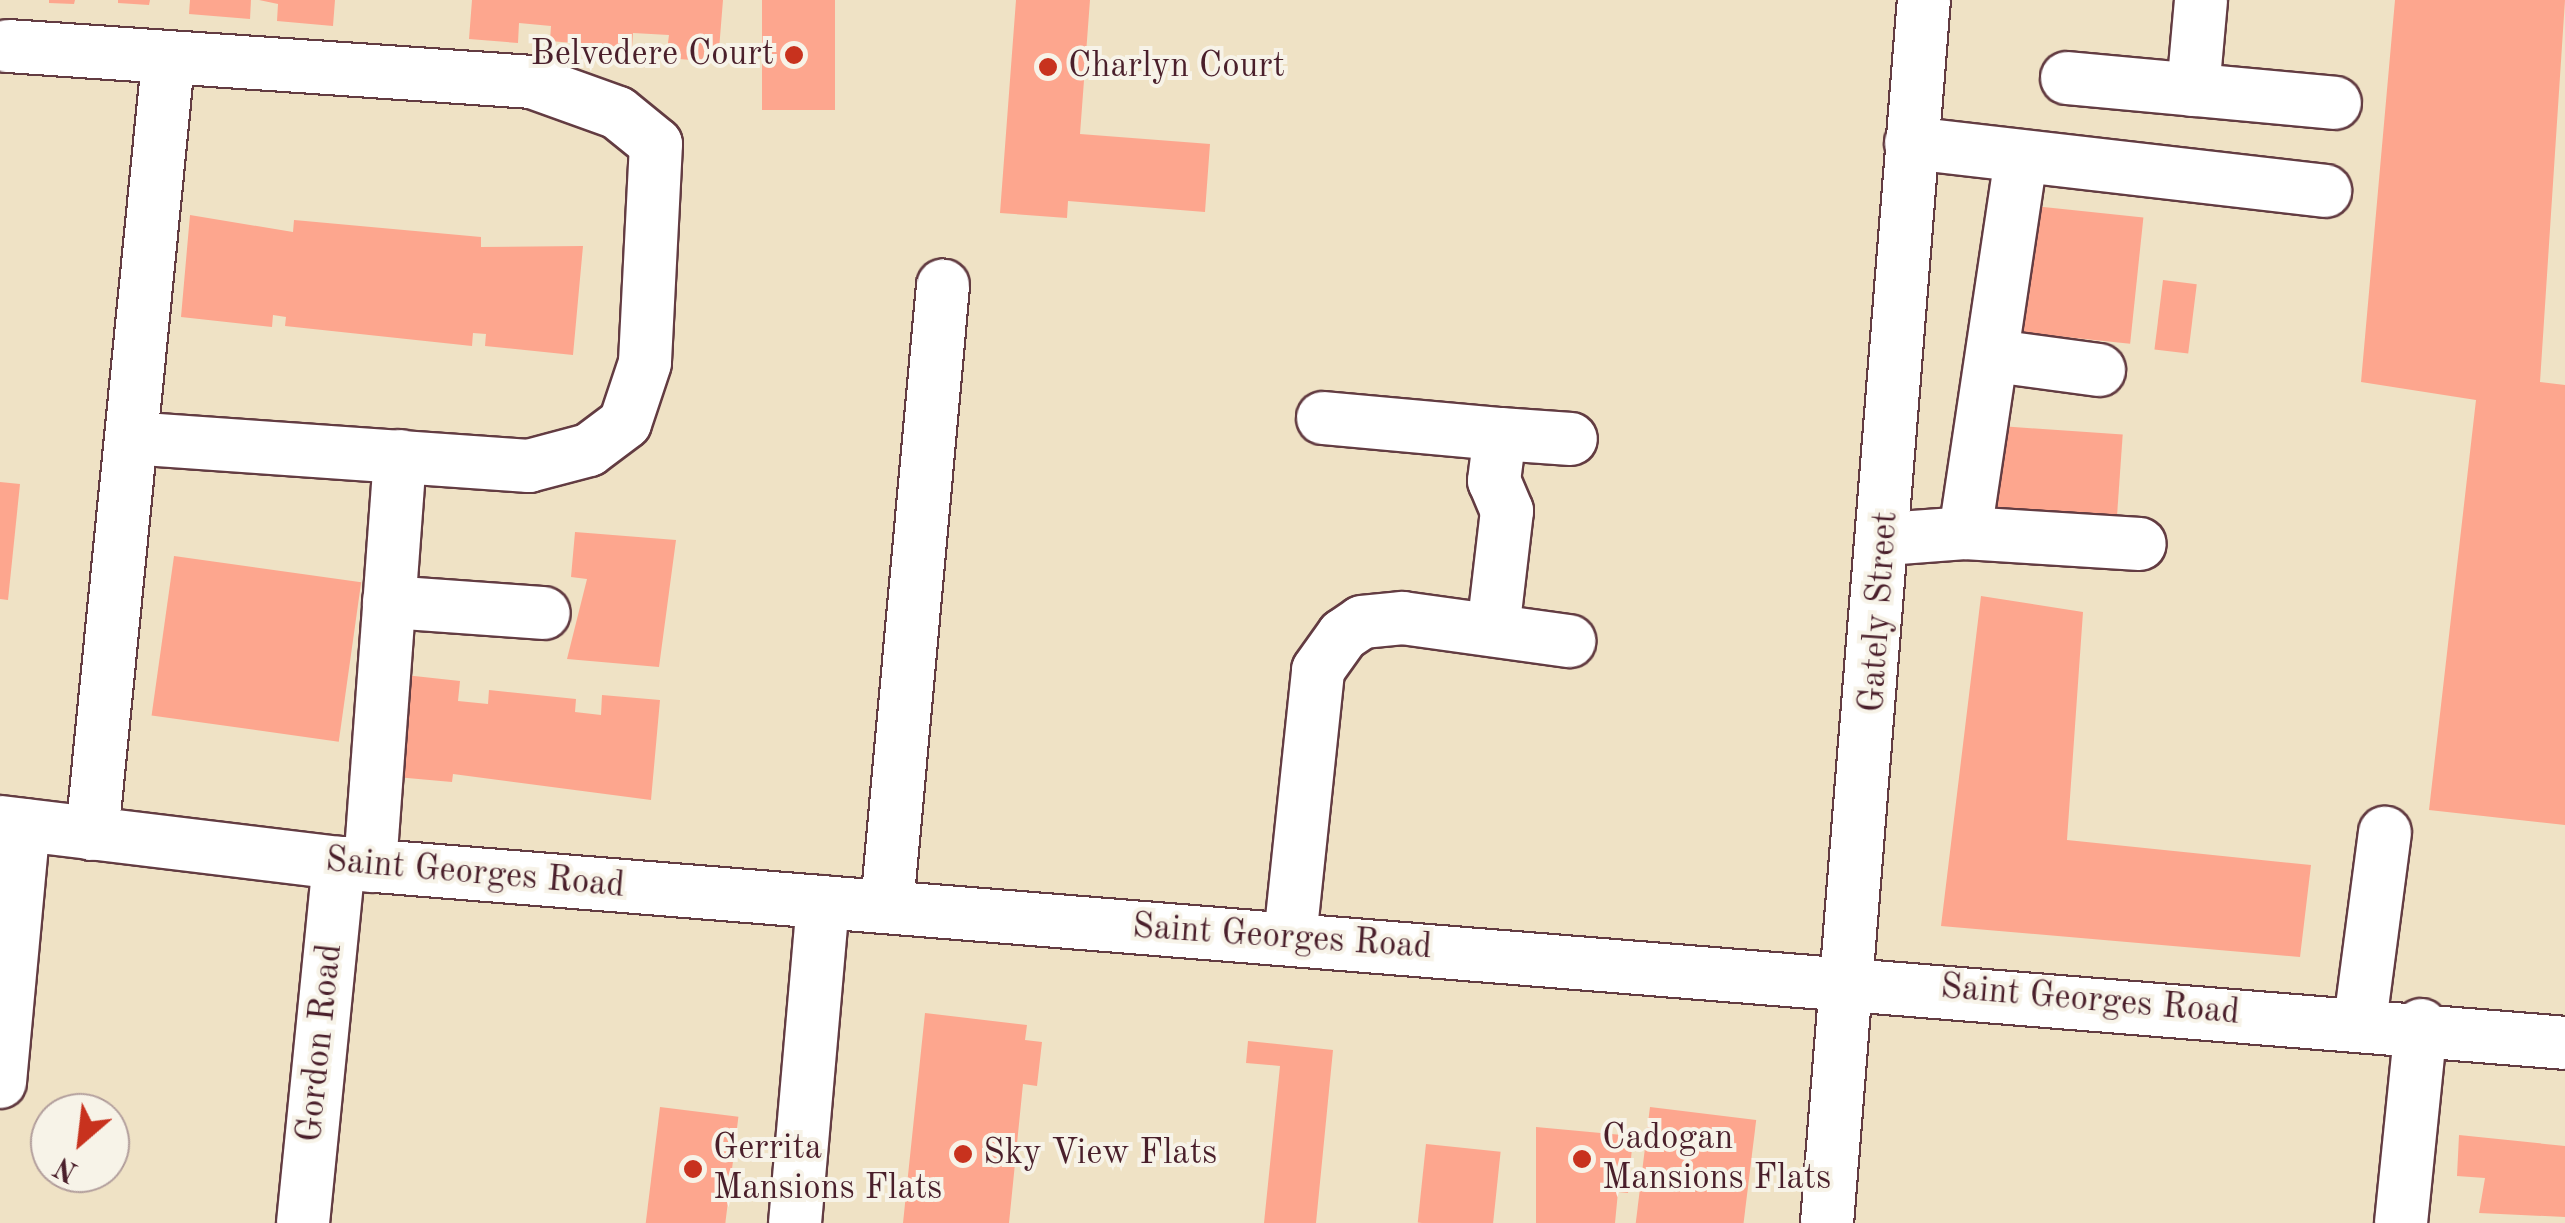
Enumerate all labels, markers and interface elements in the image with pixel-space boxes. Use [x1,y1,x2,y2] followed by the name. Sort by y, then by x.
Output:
[531,34,774,76] place label: Belvedere Court
[783,44,805,66] marker: Belvedere Court
[1068,46,1285,88] place label: Charlyn Court
[1037,56,1059,78] marker: Charlyn Court
[1852,510,1908,714] street label: Gately Street
[324,840,626,908] street label: Saint Georges Road
[1131,907,1433,969] street label: Saint Georges Road
[290,942,352,1144] street label: Gordon Road
[1939,967,2241,1035] street label: Saint Georges Road
[30,1093,130,1193] north arrow
[1602,1118,1831,1200] place label: Cadogan Mansions Flats
[713,1128,942,1210] place label: Gerrita Mansions Flats
[983,1133,1217,1175] place label: Sky View Flats
[952,1143,974,1165] marker: Sky View Flats
[1571,1148,1593,1170] marker: Cadogan Mansions Flats
[51,1150,83,1185] text: N
[682,1158,704,1180] marker: Gerrita Mansions Flats

